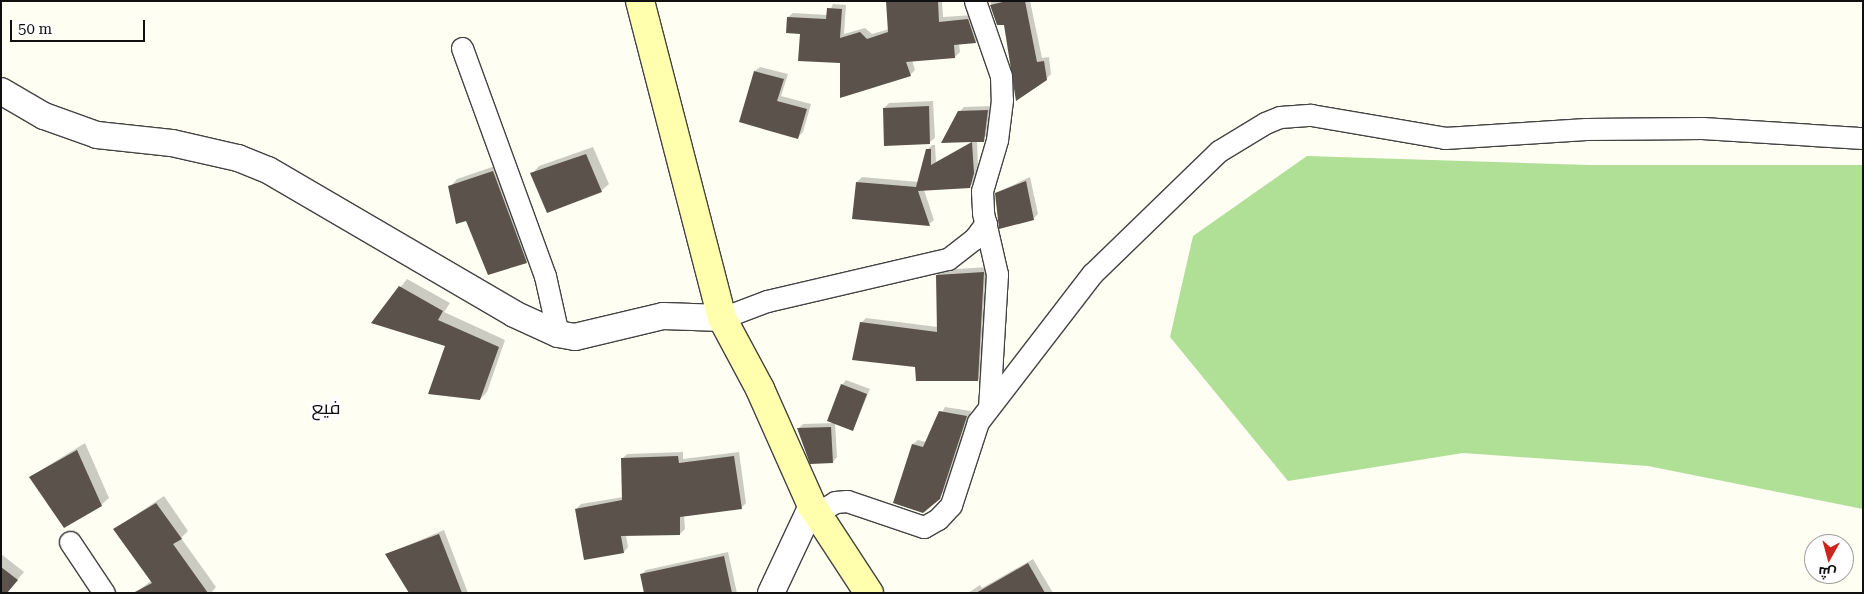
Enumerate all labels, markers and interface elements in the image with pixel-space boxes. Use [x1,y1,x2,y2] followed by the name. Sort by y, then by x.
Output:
[12,10,148,42] scale bar
[18,20,52,38] text: 50 m
[311,397,341,419] district label: فيع
[1804,534,1854,584] north arrow
[1817,564,1837,582] text: ش

